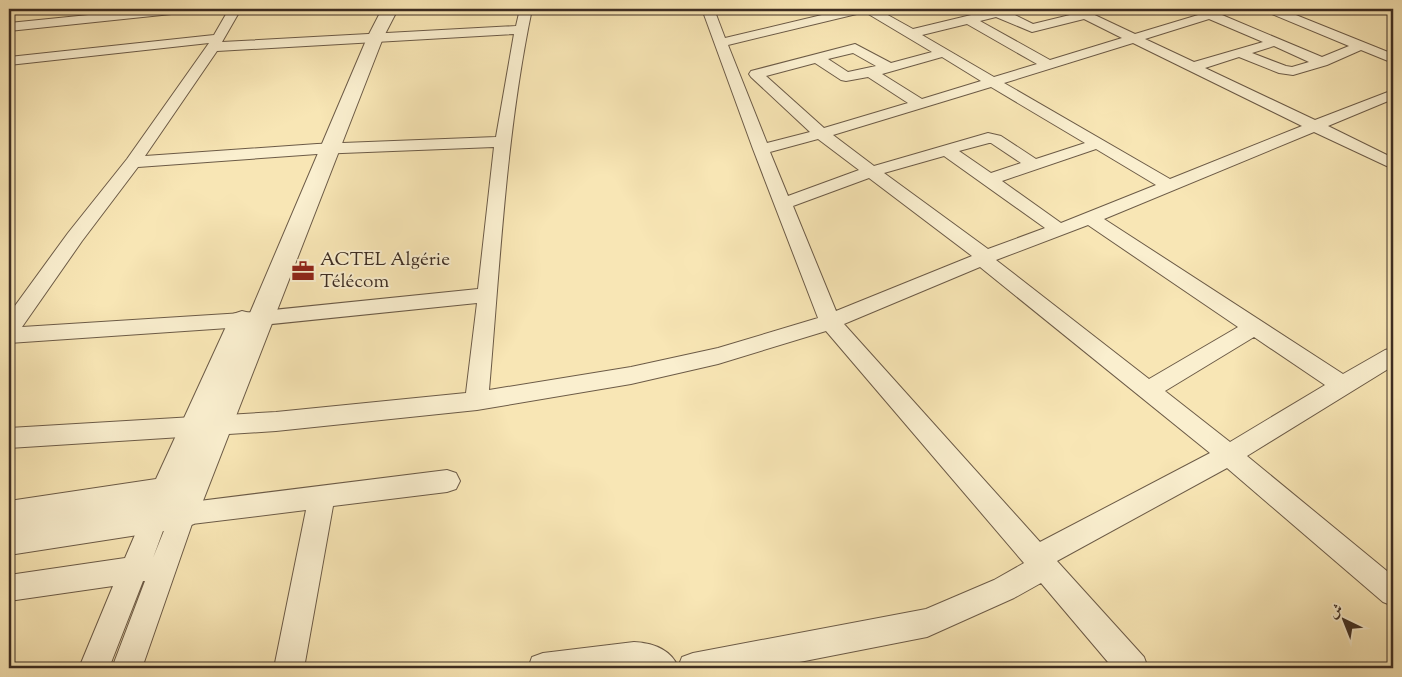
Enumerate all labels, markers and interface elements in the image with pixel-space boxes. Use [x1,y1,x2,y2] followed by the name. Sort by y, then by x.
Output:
[320,247,450,296] place label: ACTEL Algérie Télécom
[290,258,316,284] office icon: ACTEL Algérie Télécom
[1320,594,1370,644] north arrow
[1325,600,1348,624] text: ش

